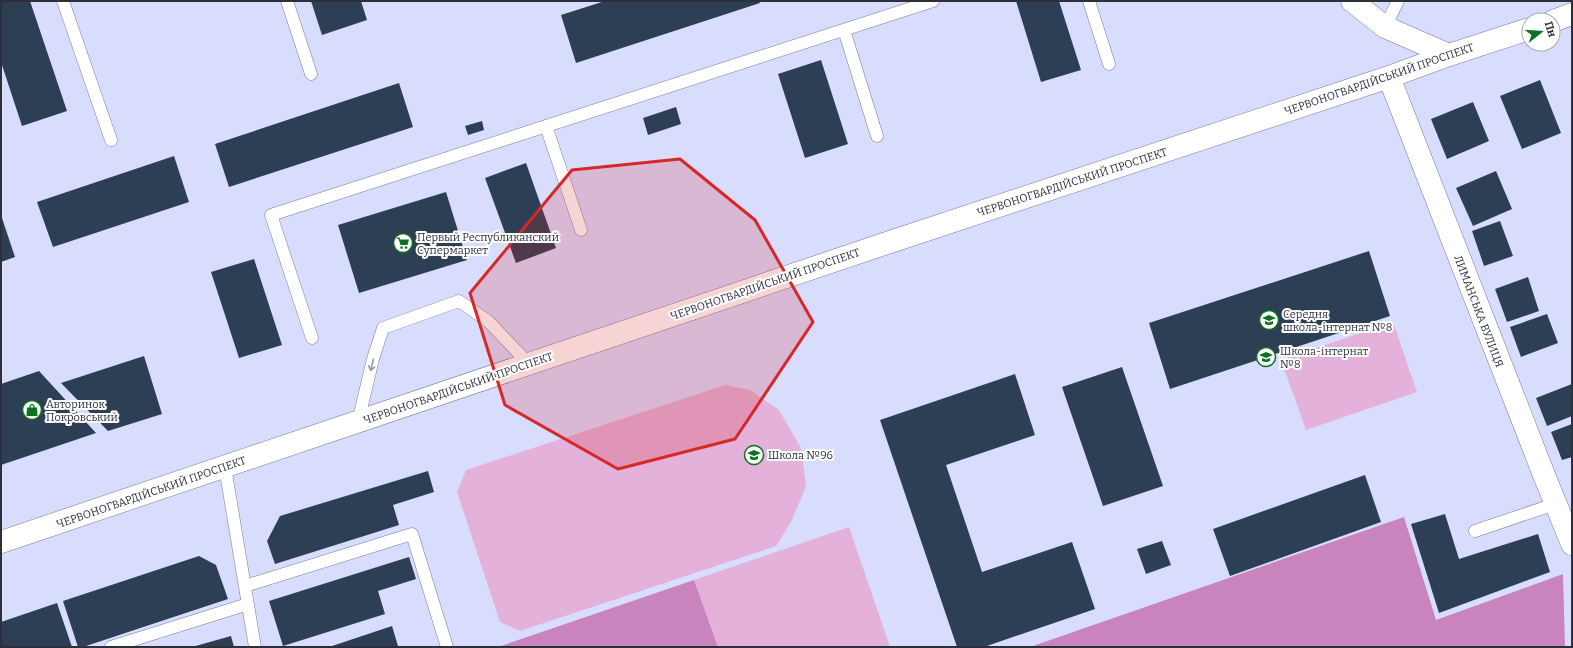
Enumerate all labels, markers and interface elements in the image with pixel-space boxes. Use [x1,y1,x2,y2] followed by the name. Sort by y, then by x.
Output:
[1521,12,1561,52] north arrow
[1542,20,1559,39] text: Пн
[1283,41,1476,118] street label: ЧЕРВОНОГВАРДІЙСЬКИЙ ПРОСПЕКТ
[975,145,1169,219] street label: ЧЕРВОНОГВАРДІЙСЬКИЙ ПРОСПЕКТ
[417,231,559,257] place label: Первый Республиканский Супермаркет
[392,232,414,254] supermarket icon: Первый Республиканский Супермаркет
[669,246,862,323] street label: ЧЕРВОНОГВАРДІЙСЬКИЙ ПРОСПЕКТ
[1451,253,1506,369] street label: ЛИМАНСЬКА ВУЛИЦЯ
[1283,308,1392,334] place label: Середня школа-інтернат №8
[1258,309,1280,331] school or university icon: Середня школа-інтернат №8
[1280,345,1368,371] place label: Школа-інтернат №8
[1255,346,1277,368] school or university icon: Школа-інтернат №8
[362,350,555,427] street label: ЧЕРВОНОГВАРДІЙСЬКИЙ ПРОСПЕКТ
[368,359,375,372] one-way arrow
[46,398,118,424] place label: Авторинок Покровський
[21,399,43,421] shop icon: Авторинок Покровський
[743,444,765,466] school or university icon: Школа №96
[768,449,833,462] place label: Школа №96
[55,454,248,531] street label: ЧЕРВОНОГВАРДІЙСЬКИЙ ПРОСПЕКТ

